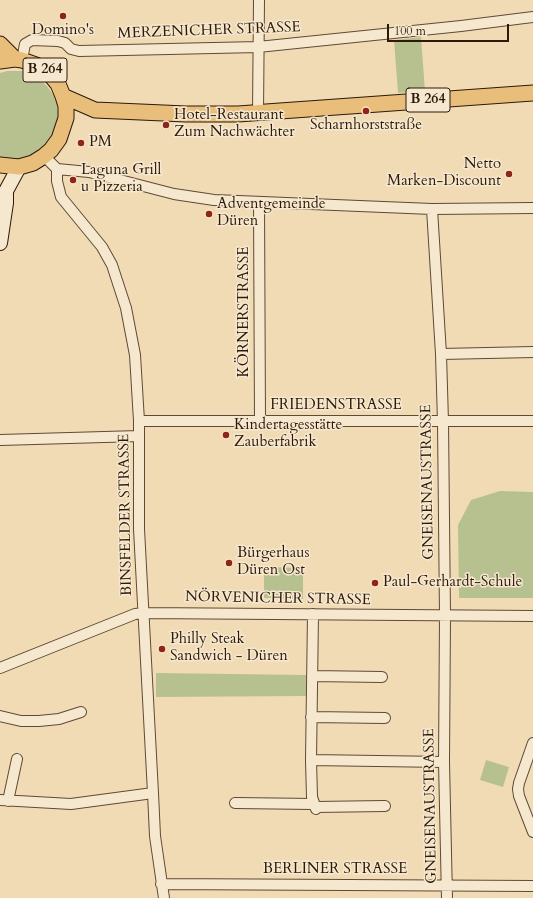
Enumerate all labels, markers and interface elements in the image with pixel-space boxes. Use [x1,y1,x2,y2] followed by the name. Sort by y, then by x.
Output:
[58,11,68,21] marker: Domino's
[389,16,511,42] scale bar
[117,19,301,43] street label: MERZENICHER STRASSE
[32,22,94,40] place label: Domino's
[394,23,426,39] text: 100 m
[23,58,67,82] road number: B 264
[406,88,450,112] road number: B 264
[361,106,371,116] marker: Scharnhorststraße
[174,107,295,142] place label: Hotel-Restaurant Zum Nachwächter
[310,117,422,135] place label: Scharnhorststraße
[161,120,171,130] marker: Hotel-Restaurant Zum Nachwächter
[89,134,112,152] place label: PM
[76,138,86,148] marker: PM
[387,156,501,191] place label: Netto Marken-Discount
[81,162,161,197] place label: Laguna Grill u Pizzeria
[504,169,514,179] marker: Netto Marken-Discount
[68,175,78,185] marker: Laguna Grill u Pizzeria
[217,196,326,231] place label: Adventgemeinde Düren
[204,209,214,219] marker: Adventgemeinde Düren
[236,247,254,377] street label: KÖRNERSTRASSE
[270,397,402,415] street label: FRIEDENSTRASSE
[418,404,438,560] street label: GNEISENAUSTRASSE
[234,417,342,452] place label: Kindertagesstätte Zauberfabrik
[221,430,231,440] marker: Kindertagesstätte Zauberfabrik
[116,434,136,596] street label: BINSFELDER STRASSE
[237,545,310,580] place label: Bürgerhaus Düren Ost
[224,558,234,568] marker: Bürgerhaus Düren Ost
[383,574,522,592] place label: Paul-Gerhardt-Schule
[370,578,380,588] marker: Paul-Gerhardt-Schule
[185,588,371,610] street label: NÖRVENICHER STRASSE
[170,631,288,666] place label: Philly Steak Sandwich - Düren
[157,644,167,654] marker: Philly Steak Sandwich - Düren
[421,728,441,884] street label: GNEISENAUSTRASSE
[263,861,407,879] street label: BERLINER STRASSE

